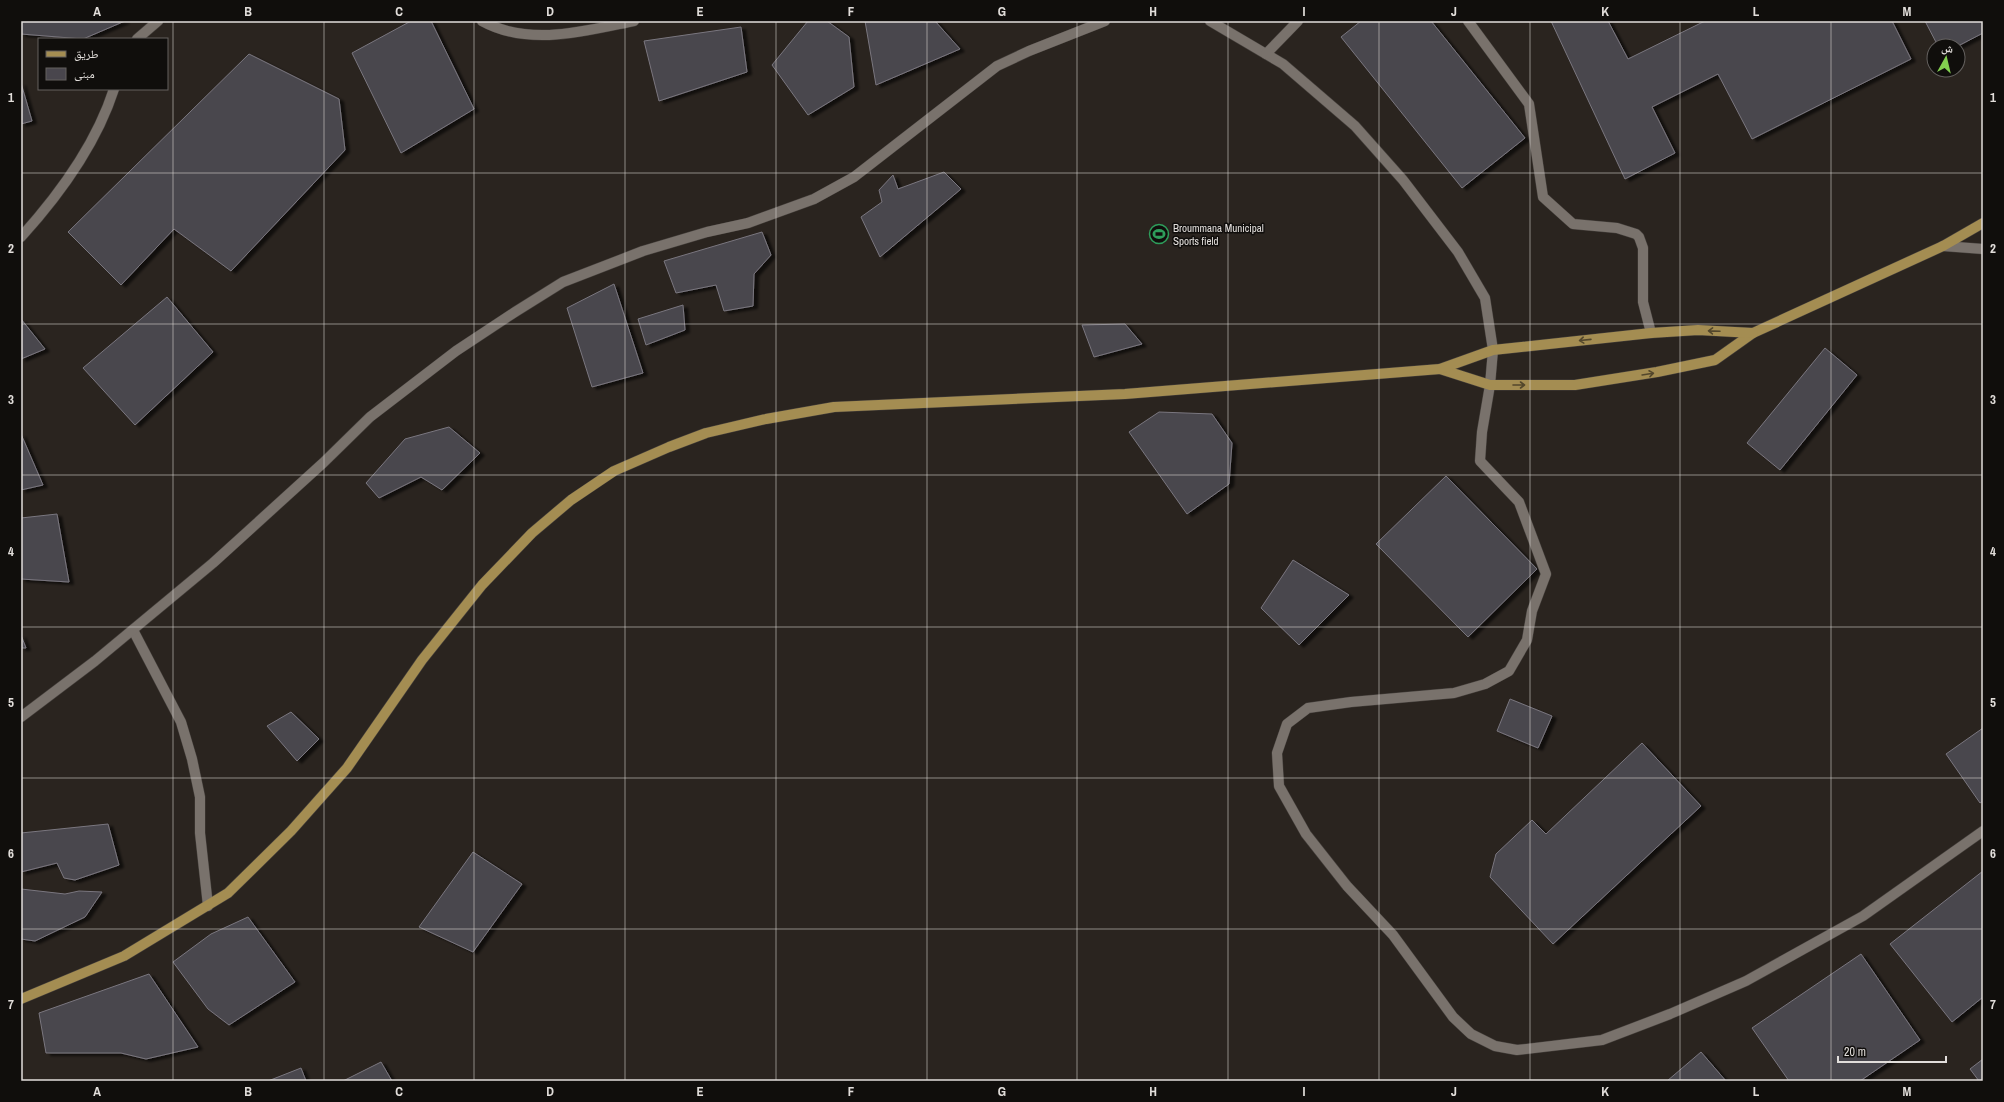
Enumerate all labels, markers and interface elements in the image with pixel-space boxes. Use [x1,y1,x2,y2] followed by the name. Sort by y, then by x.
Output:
[93,3,101,20] text: A
[244,3,252,20] text: B
[395,3,403,20] text: C
[546,3,554,20] text: D
[696,3,704,20] text: E
[848,3,855,20] text: F
[998,3,1006,20] text: G
[1149,3,1157,20] text: H
[1303,3,1306,20] text: I
[1451,3,1457,20] text: J
[1601,3,1609,20] text: K
[1753,3,1760,20] text: L
[1903,3,1912,20] text: M
[38,38,168,90] legend
[1926,38,1966,78] north arrow
[1940,40,1954,57] text: ش
[74,46,99,62] text: طريق
[74,66,95,82] text: مبنى
[8,89,14,106] text: 1
[1990,89,1996,106] text: 1
[1173,221,1264,248] place label: Broummana Municipal Sports field
[1148,223,1170,245] sports icon: Broummana Municipal Sports field
[8,240,14,257] text: 2
[1990,240,1996,257] text: 2
[1708,327,1721,335] one-way arrow
[1579,336,1592,344] one-way arrow
[1641,370,1654,378] one-way arrow
[1512,381,1525,389] one-way arrow
[8,391,14,408] text: 3
[1990,391,1996,408] text: 3
[8,543,14,560] text: 4
[1990,543,1996,560] text: 4
[8,694,14,711] text: 5
[1990,694,1996,711] text: 5
[8,845,14,862] text: 6
[1990,845,1996,862] text: 6
[8,996,14,1013] text: 7
[1990,996,1996,1013] text: 7
[1838,1038,1946,1064] scale bar
[1844,1044,1866,1060] text: 20 m
[93,1083,101,1100] text: A
[244,1083,252,1100] text: B
[395,1083,403,1100] text: C
[546,1083,554,1100] text: D
[696,1083,704,1100] text: E
[848,1083,855,1100] text: F
[998,1083,1006,1100] text: G
[1149,1083,1157,1100] text: H
[1303,1083,1306,1100] text: I
[1451,1083,1457,1100] text: J
[1601,1083,1609,1100] text: K
[1753,1083,1760,1100] text: L
[1903,1083,1912,1100] text: M

